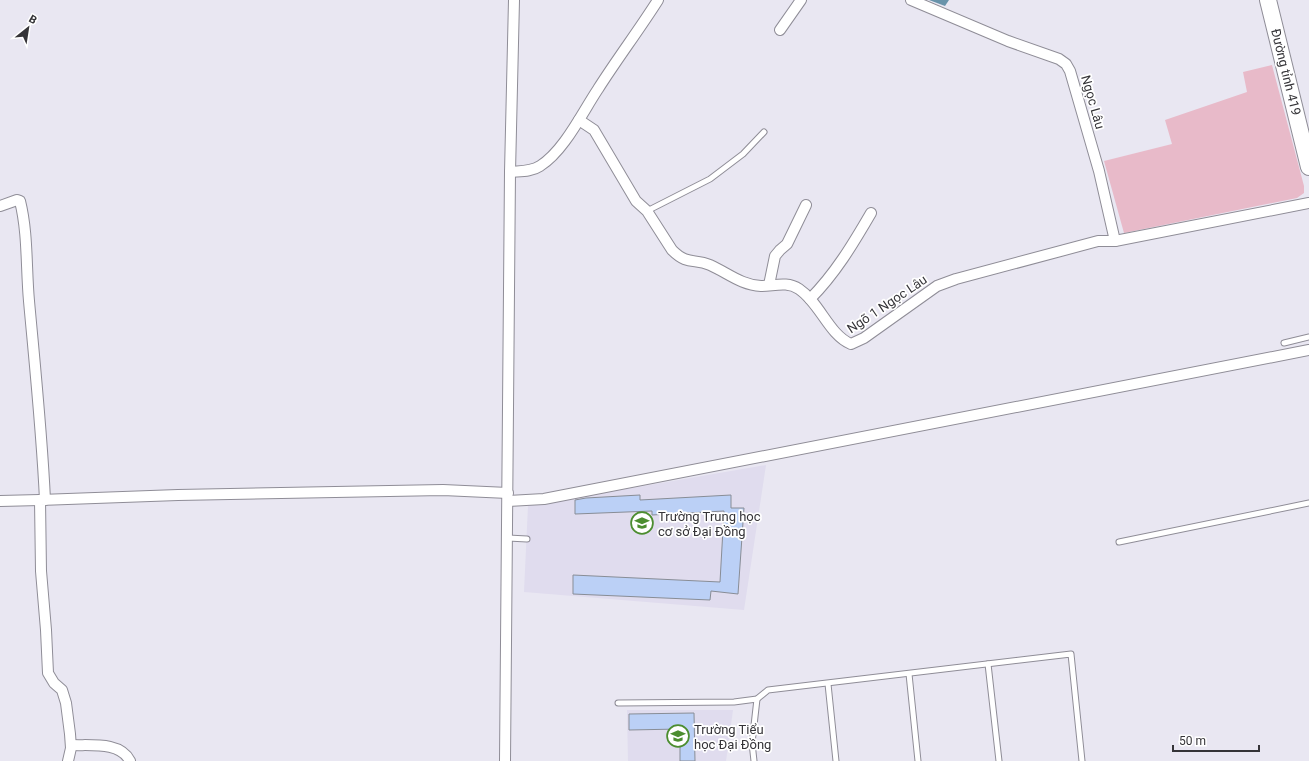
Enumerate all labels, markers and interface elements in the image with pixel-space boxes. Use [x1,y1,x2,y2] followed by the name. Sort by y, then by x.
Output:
[8,8,48,48] north arrow
[26,12,39,27] text: B
[1268,27,1304,117] street label: Đường tỉnh 419
[1078,73,1108,131] street label: Ngọc Lâu
[844,272,930,336] street label: Ngõ 1 Ngọc Lâu
[658,509,761,539] place label: Trường Trung học cơ sở Đại Đồng
[629,510,655,536] school or university icon: Trường Trung học cơ sở Đại Đồng
[694,722,771,752] place label: Trường Tiểu học Đại Đồng
[665,723,691,749] school or university icon: Trường Tiểu học Đại Đồng
[1173,727,1259,753] scale bar
[1179,734,1206,748] text: 50 m

